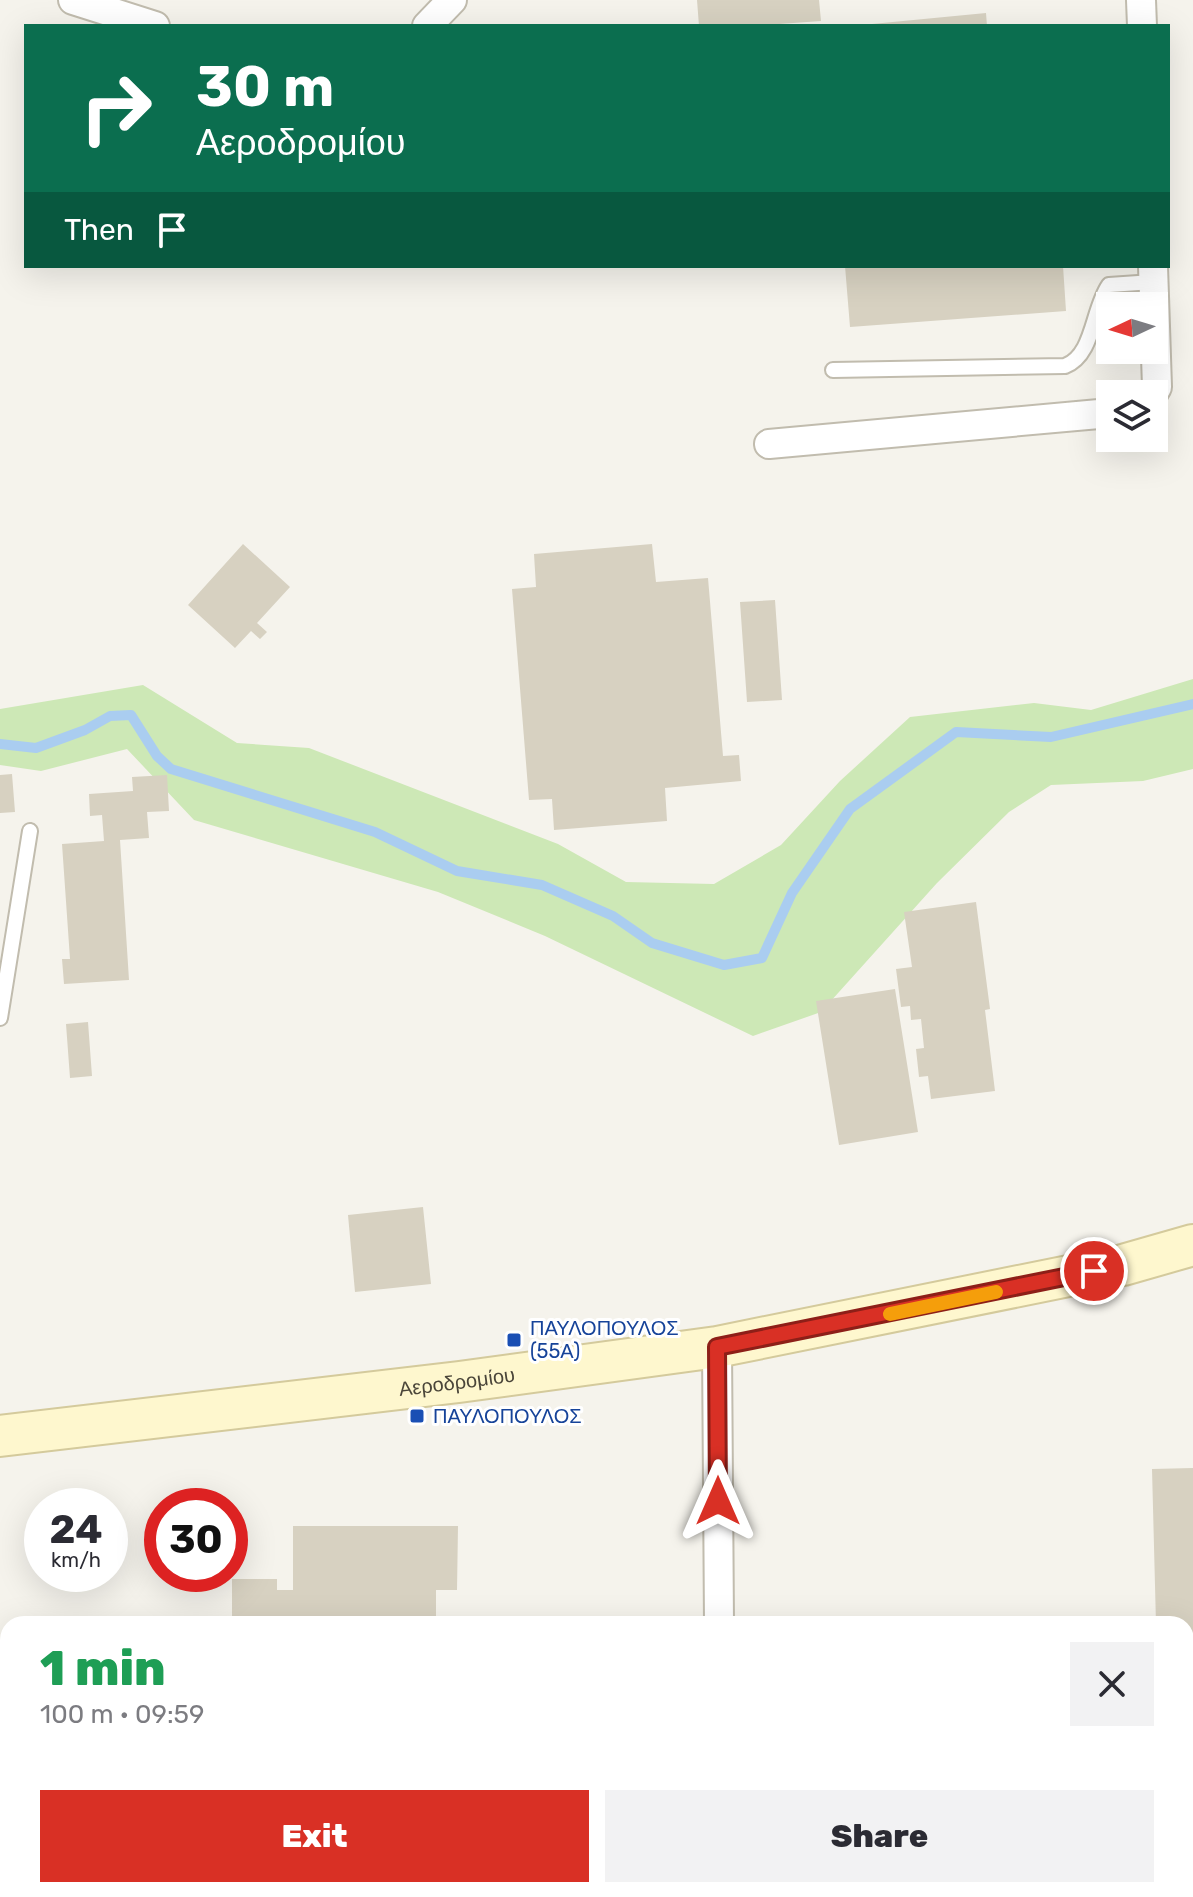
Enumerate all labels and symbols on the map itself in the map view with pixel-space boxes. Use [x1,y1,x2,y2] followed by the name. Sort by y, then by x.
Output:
[1096,292,1168,364] north arrow
[1060,1237,1128,1305] pin
[530,1316,679,1363] place label: ΠΑΥΛΟΠΟΥΛΟΣ (55Α)
[505,1331,523,1349] marker: ΠΑΥΛΟΠΟΥΛΟΣ (55Α)
[398,1363,516,1401] street label: Αεροδρομίου
[433,1404,582,1428] place label: ΠΑΥΛΟΠΟΥΛΟΣ
[408,1407,426,1425] marker: ΠΑΥΛΟΠΟΥΛΟΣ
[676,1459,760,1543] position arrow
[144,1488,248,1592] speed limit sign: 30

